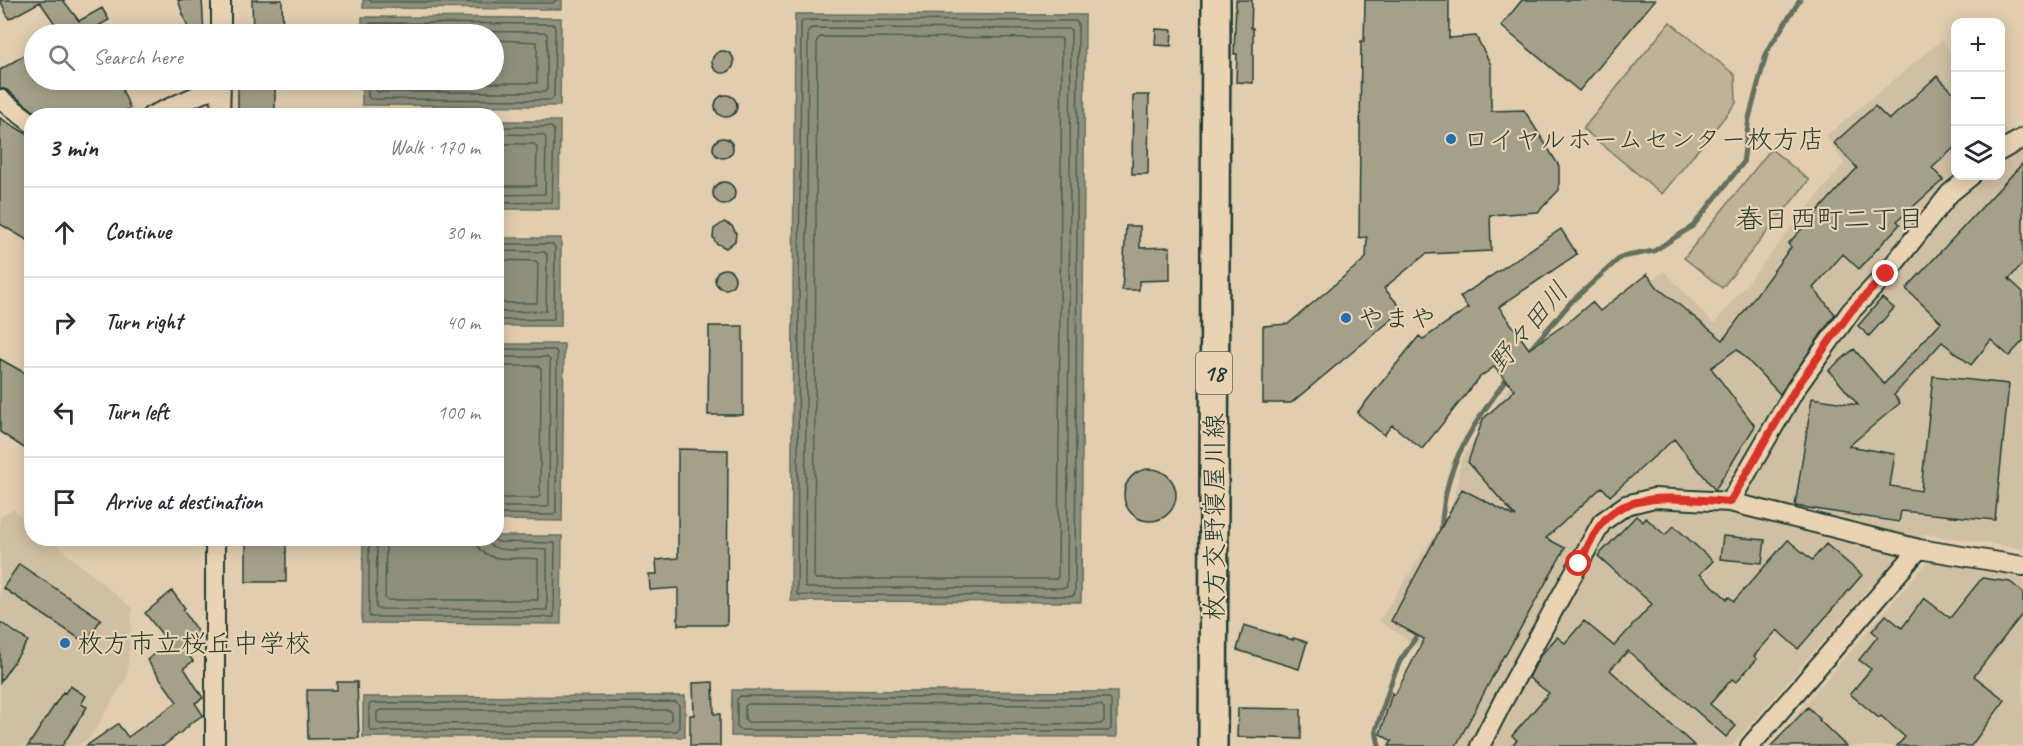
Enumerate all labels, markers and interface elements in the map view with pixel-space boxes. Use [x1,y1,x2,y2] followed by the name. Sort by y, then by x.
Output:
[1951,18,2005,180] map controls
[1951,18,2005,72] button: +
[24,24,504,90] search box
[45,41,78,74] icon: search
[93,43,183,71] text: Search here
[1951,72,2005,126] button: −
[1463,123,1824,156] place label: ロイヤルホームセンター枚方店
[1951,126,2005,180] button: layers
[48,131,98,164] text: 3 min
[1444,132,1458,146] marker: ロイヤルホームセンター枚方店
[390,135,480,160] text: Walk · 170 m
[1736,202,1925,236] district label: 春日西町二丁目
[48,216,81,249] icon: ahead
[105,218,171,246] text: Continue
[446,220,480,245] text: 30 m
[1872,260,1898,286] route end
[1480,275,1576,379] water label: 野々田川
[1358,302,1436,335] place label: やまや
[48,306,81,339] icon: right
[105,308,182,336] text: Turn right
[446,310,480,335] text: 40 m
[1339,311,1353,325] marker: やまや
[1196,352,1232,394] road number: 18
[48,396,81,429] icon: left
[105,398,169,426] text: Turn left
[437,400,480,425] text: 100 m
[1198,413,1231,621] street label: 枚方交野寝屋川線
[48,486,81,519] icon: arrive
[105,488,262,516] text: Arrive at destination
[1565,550,1591,576] route start
[77,627,311,660] place label: 枚方市立桜丘中学校
[58,636,72,650] marker: 枚方市立桜丘中学校

